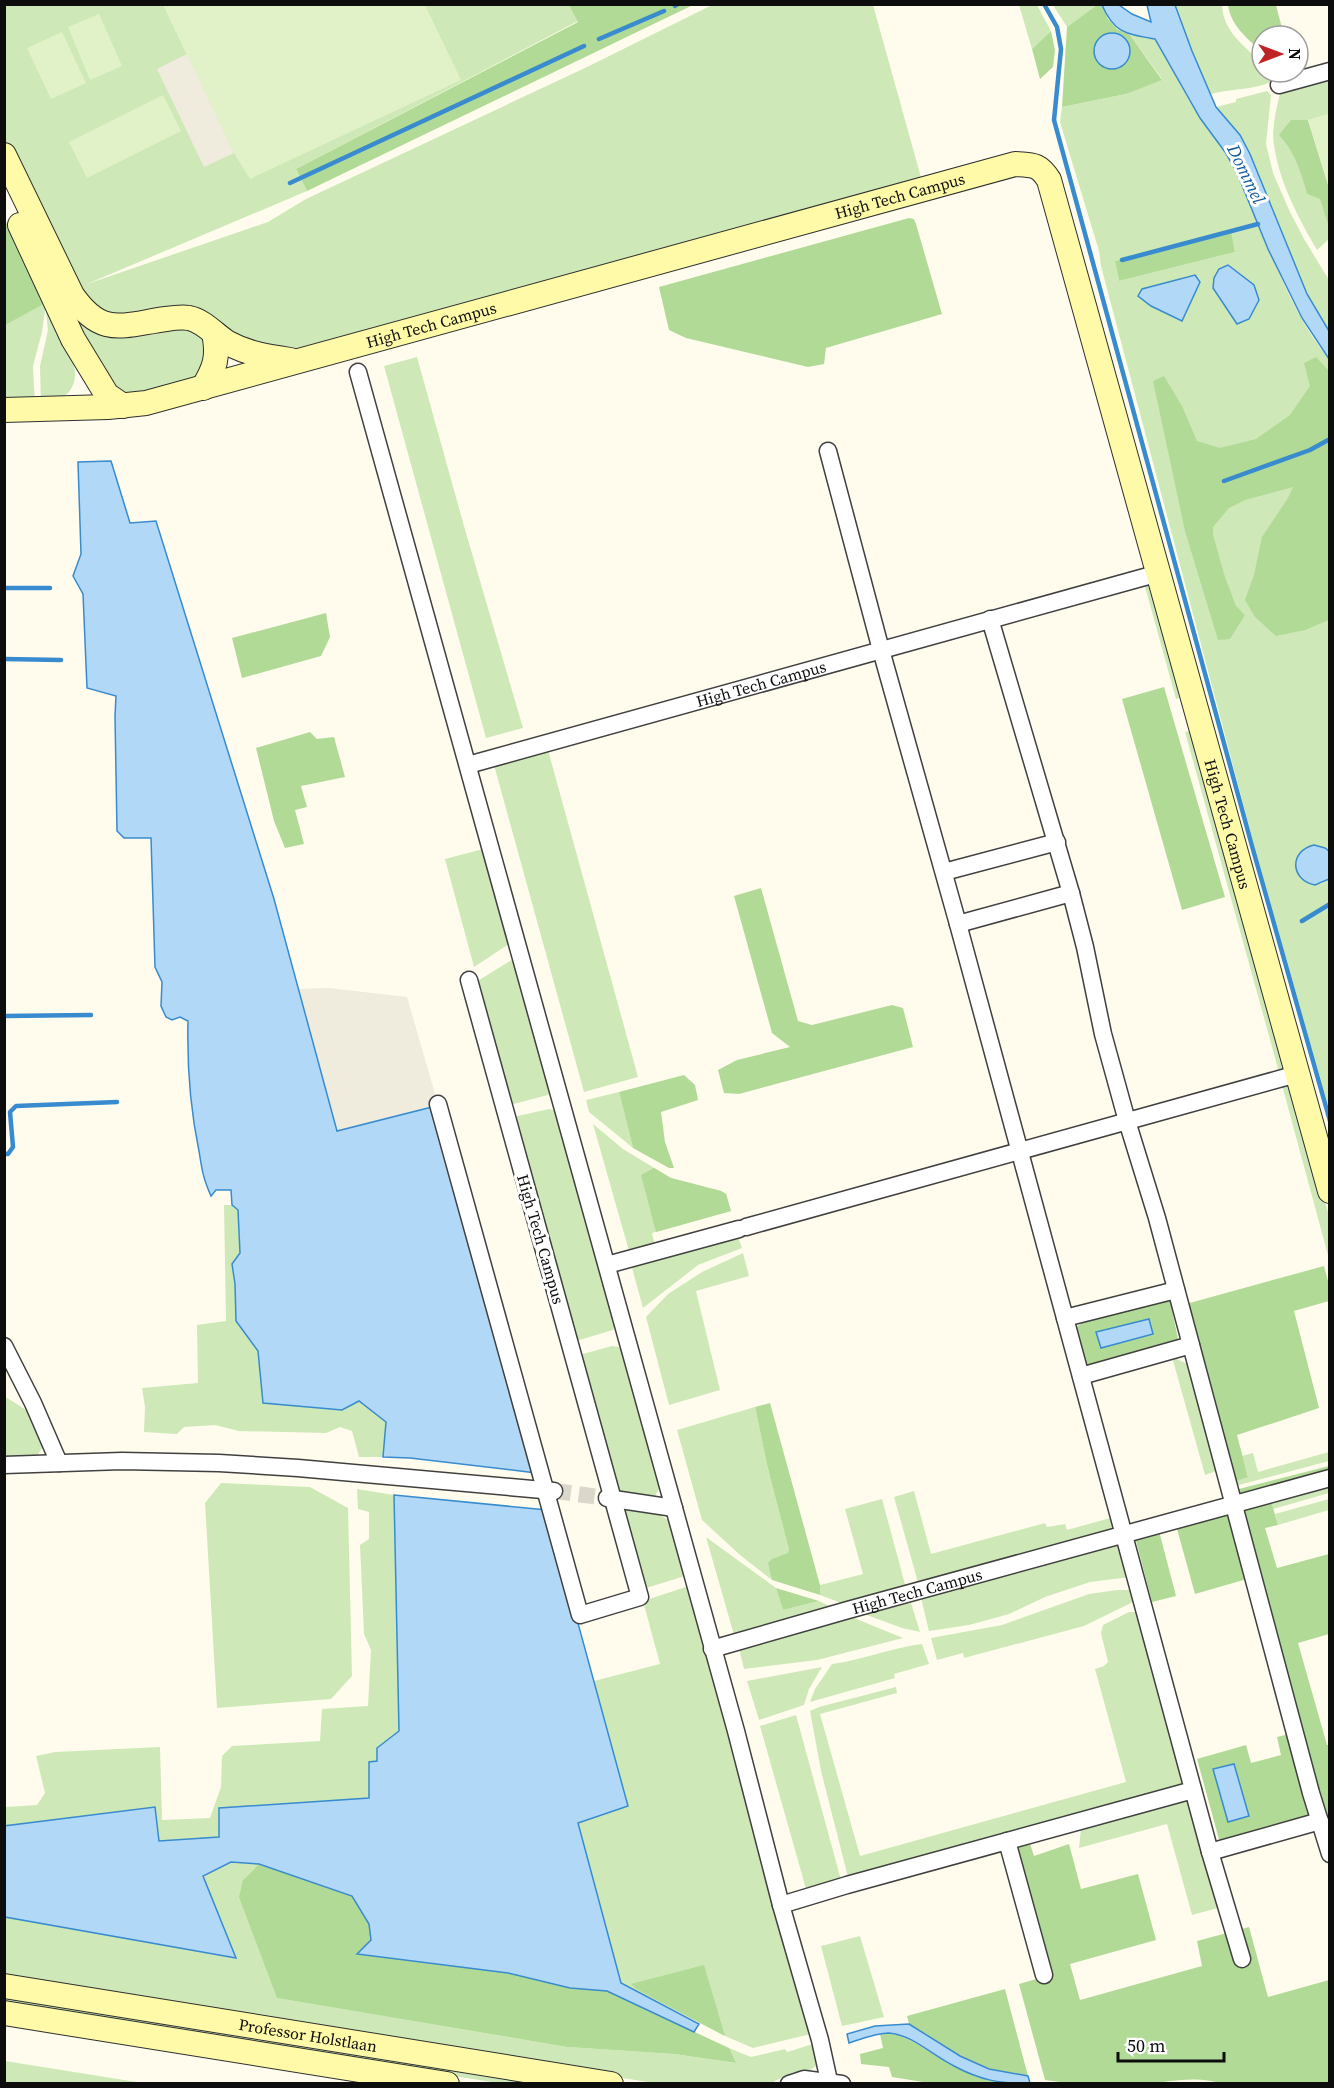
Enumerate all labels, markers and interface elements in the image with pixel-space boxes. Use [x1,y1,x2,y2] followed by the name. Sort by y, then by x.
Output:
[1250,24,1310,84] north arrow
[1284,48,1306,60] text: N
[1221,139,1271,208] water label: Dommel
[832,167,967,224] street label: High Tech Campus
[364,296,499,353] street label: High Tech Campus
[693,655,829,712] street label: High Tech Campus
[1199,756,1257,892] street label: High Tech Campus
[512,1172,570,1306] street label: High Tech Campus
[849,1563,985,1619] street label: High Tech Campus
[237,2013,379,2057] street label: Professor Holstlaan
[1118,2025,1224,2063] scale bar
[1127,2033,1165,2058] text: 50 m

